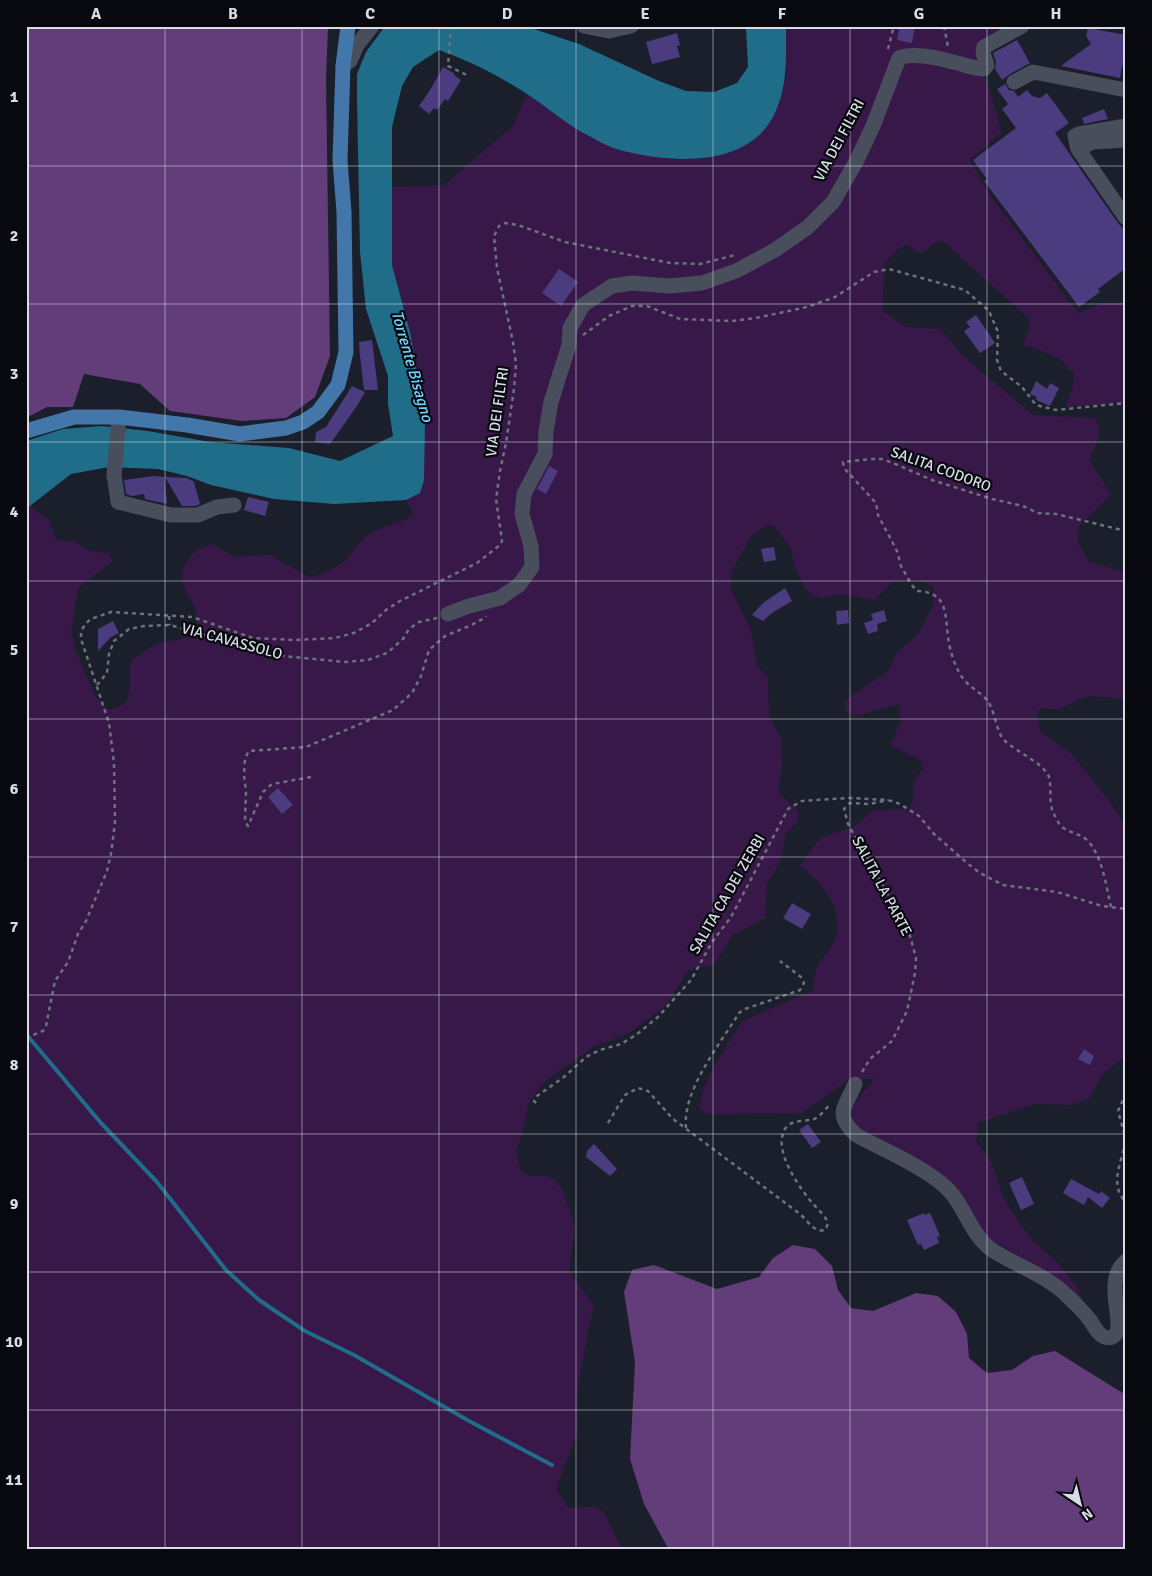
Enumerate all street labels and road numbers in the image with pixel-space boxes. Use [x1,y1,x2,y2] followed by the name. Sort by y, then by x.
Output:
[810,96,868,184] street label: VIA DEI FILTRI
[482,366,512,458] street label: VIA DEI FILTRI
[888,442,994,496] street label: SALITA CODORO
[180,619,285,663] street label: VIA CAVASSOLO
[685,831,769,957] street label: SALITA CA DEI ZERBI
[848,833,916,939] street label: SALITA LA PARTE

